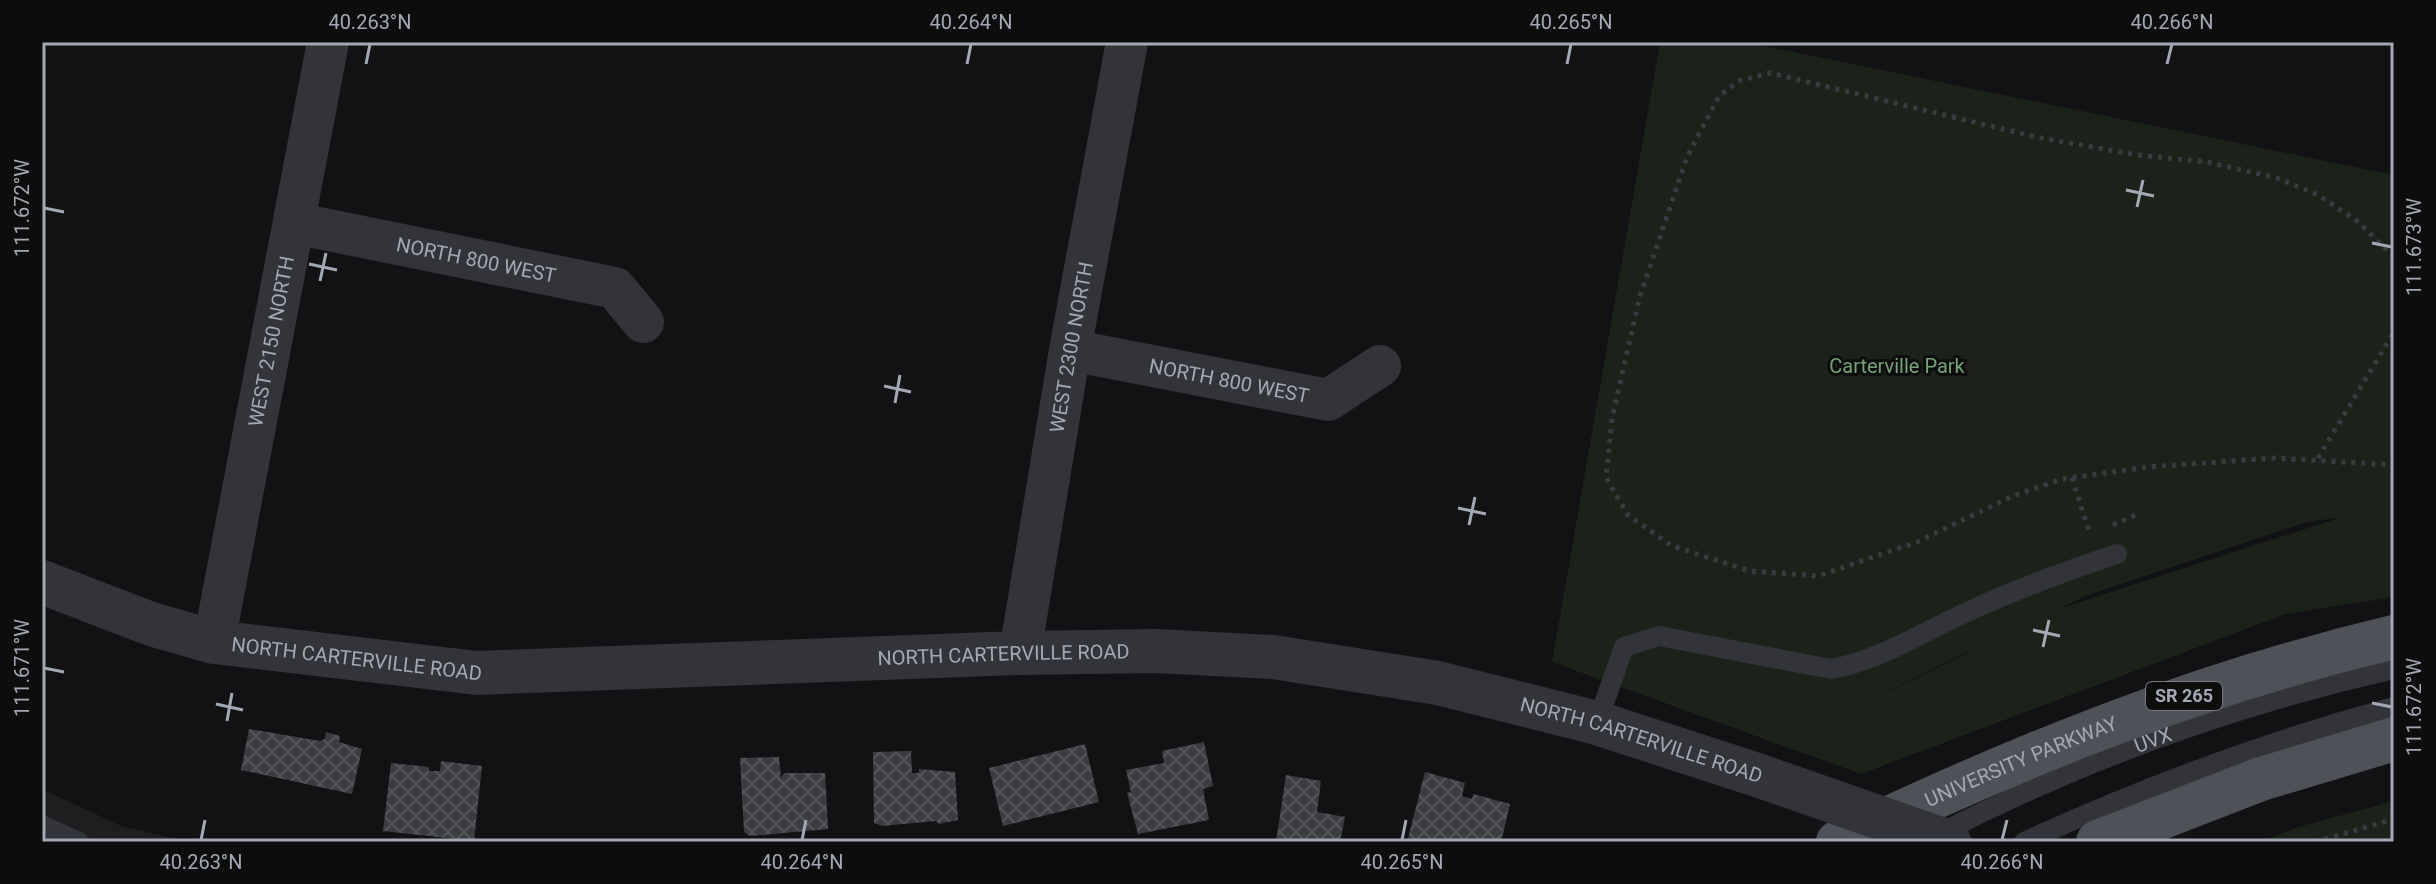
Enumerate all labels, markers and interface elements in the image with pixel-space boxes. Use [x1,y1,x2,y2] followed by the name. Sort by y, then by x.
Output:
[328,10,412,34] text: 40.263°N
[929,10,1013,34] text: 40.264°N
[1529,10,1613,34] text: 40.265°N
[2130,10,2214,34] text: 40.266°N
[10,159,34,257] text: 111.672°W
[2402,198,2426,296] text: 111.673°W
[394,232,558,288] street label: NORTH 800 WEST
[243,254,299,429] street label: WEST 2150 NORTH
[1045,260,1098,435] street label: WEST 2300 NORTH
[1147,354,1311,408] street label: NORTH 800 WEST
[1829,354,1966,378] park label: Carterville Park
[10,619,34,717] text: 111.671°W
[230,632,483,685] street label: NORTH CARTERVILLE ROAD
[877,639,1130,670] street label: NORTH CARTERVILLE ROAD
[2402,658,2426,756] text: 111.672°W
[2146,682,2222,710] road number: SR 265
[1518,692,1766,788] street label: NORTH CARTERVILLE ROAD
[1921,711,2120,812] street label: UNIVERSITY PARKWAY
[2131,722,2175,758] street label: UVX
[159,850,243,874] text: 40.263°N
[760,850,844,874] text: 40.264°N
[1360,850,1444,874] text: 40.265°N
[1960,850,2044,874] text: 40.266°N

